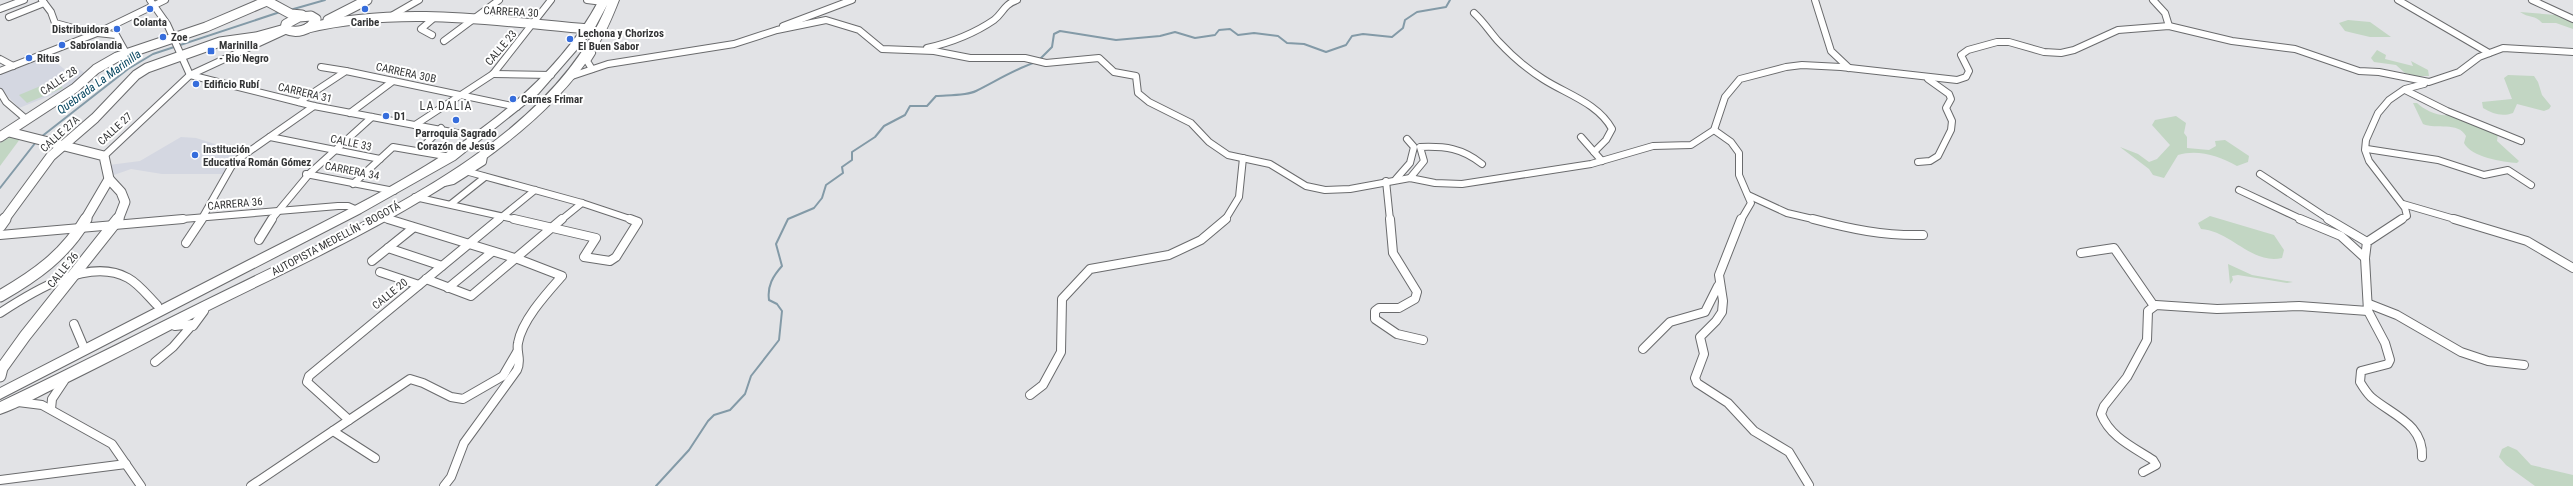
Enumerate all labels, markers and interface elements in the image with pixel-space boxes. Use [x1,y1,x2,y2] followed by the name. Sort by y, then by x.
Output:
[145,4,155,14] marker: Colanta
[360,4,370,14] marker: Caribe
[483,4,539,20] street label: CARRERA 30
[133,16,167,29] place label: Colanta
[351,16,379,29] place label: Caribe
[52,23,109,36] place label: Distribuidora
[112,24,122,34] marker: Distribuidora
[578,27,664,53] place label: Lechona y Chorizos El Buen Sabor
[483,28,519,68] street label: CALLE 23
[171,31,187,44] place label: Zoe
[158,32,168,42] marker: Zoe
[565,34,575,44] marker: Lechona y Chorizos El Buen Sabor
[70,39,122,52] place label: Sabrolandia
[219,39,269,65] place label: Marinilla - Rio Negro
[57,40,67,50] marker: Sabrolandia
[206,46,216,56] marker: Marinilla - Rio Negro
[54,47,144,117] water label: Quebrada La Marinilla
[37,52,60,65] place label: Ritus
[24,53,34,63] marker: Ritus
[375,60,437,86] street label: CARRERA 30B
[38,64,80,98] street label: CALLE 28
[204,78,260,91] place label: Edificio Rubí
[191,79,201,89] marker: Edificio Rubí
[277,80,333,106] street label: CARRERA 31
[521,93,583,106] place label: Carnes Frimar
[508,94,518,104] marker: Carnes Frimar
[420,99,472,113] district label: LA DALIA
[95,110,135,148] street label: CALLE 27
[394,110,406,123] place label: D1
[381,111,391,121] marker: D1
[38,113,83,155] street label: CALLE 27A
[451,115,461,125] marker: Parroquia Sagrado Corazón de Jesús
[415,127,497,153] place label: Parroquia Sagrado Corazón de Jesús
[329,132,373,154] street label: CALLE 33
[203,143,311,169] place label: Institución Educativa Román Gómez
[190,150,200,160] marker: Institución Educativa Román Gómez
[324,159,381,183] street label: CARRERA 34
[207,195,263,213] street label: CARRERA 36
[269,199,403,279] street label: AUTOPISTA MEDELLÍN - BOGOTÁ
[45,250,81,290] street label: CALLE 26
[370,276,410,312] street label: CALLE 20

